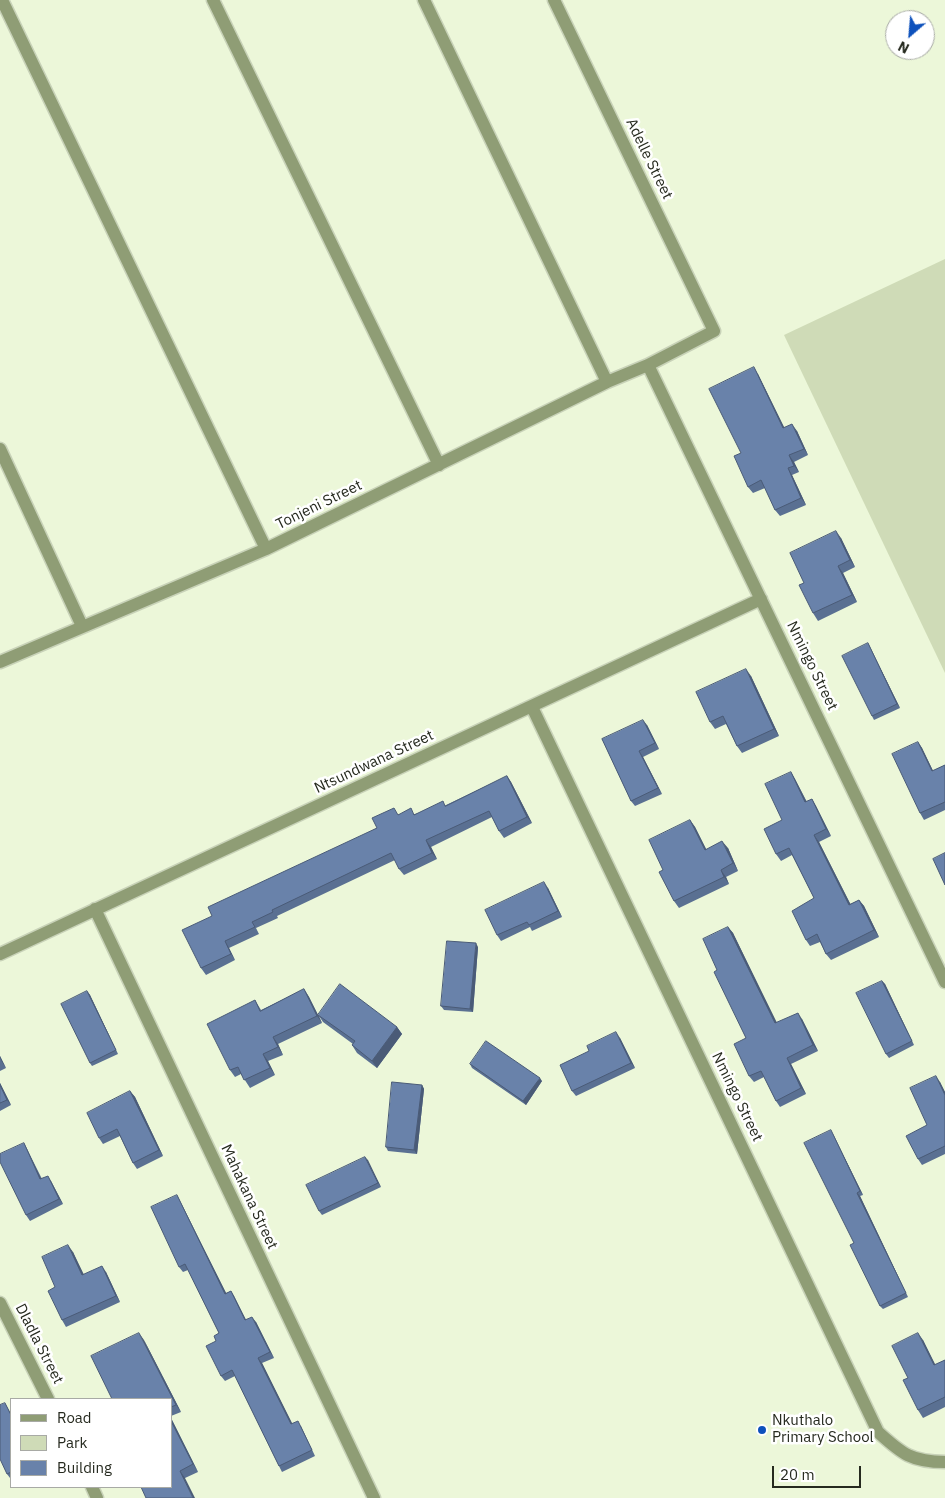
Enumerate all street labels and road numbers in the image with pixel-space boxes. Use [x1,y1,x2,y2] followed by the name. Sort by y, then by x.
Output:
[622,116,676,202] street label: Adelle Street
[273,476,365,534] street label: Tonjeni Street
[783,619,841,713] street label: Nmingo Street
[312,726,436,798] street label: Ntsundwana Street
[708,1050,766,1144] street label: Nmingo Street
[217,1142,281,1252] street label: Mahakana Street
[11,1301,67,1387] street label: Dladla Street

